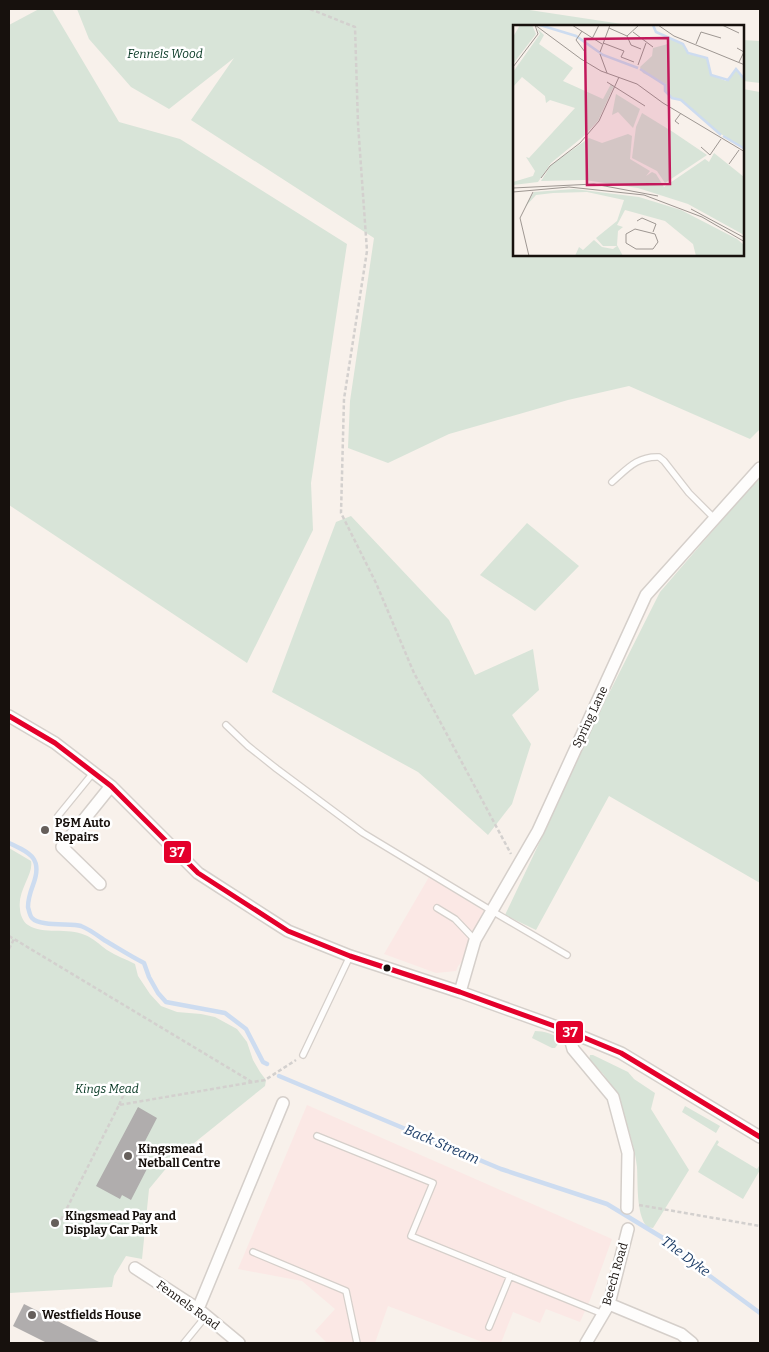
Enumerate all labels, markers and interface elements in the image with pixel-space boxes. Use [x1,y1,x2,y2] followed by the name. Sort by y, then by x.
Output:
[513,25,744,256] inset map
[127,47,203,61] park label: Fennels Wood
[570,684,610,750] street label: Spring Lane
[55,816,110,844] place label: P&M Auto Repairs
[39,824,51,836] marker: P&M Auto Repairs
[163,840,192,864] line badge: 37
[169,844,185,861] text: 37
[382,963,392,973] unlabelled marker
[555,1020,584,1044] line badge: 37
[562,1024,578,1041] text: 37
[75,1082,139,1096] park label: Kings Mead
[402,1121,482,1168] water label: Back Stream
[138,1142,221,1170] place label: Kingsmead Netball Centre
[122,1150,134,1162] marker: Kingsmead Netball Centre
[65,1209,177,1237] place label: Kingsmead Pay and Display Car Park
[49,1217,61,1229] marker: Kingsmead Pay and Display Car Park
[658,1233,714,1280] water label: The Dyke
[599,1241,631,1307] street label: Beech Road
[154,1277,222,1333] street label: Fennels Road
[42,1308,141,1322] place label: Westfields House
[26,1309,38,1321] marker: Westfields House

